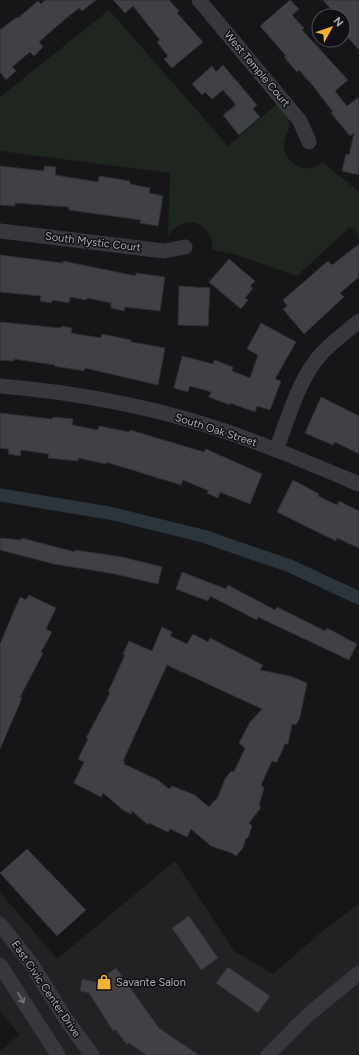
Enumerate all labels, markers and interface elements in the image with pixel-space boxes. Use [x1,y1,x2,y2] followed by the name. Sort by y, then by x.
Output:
[311,8,351,48] north arrow
[331,14,346,29] text: N
[222,28,292,110] street label: West Temple Court
[44,230,142,254] street label: South Mystic Court
[173,411,259,449] street label: South Oak Street
[9,938,83,1040] street label: East Civic Center Drive
[95,973,113,991] shop icon: Savante Salon
[116,976,186,989] place label: Savante Salon
[18,992,26,1004] one-way arrow

